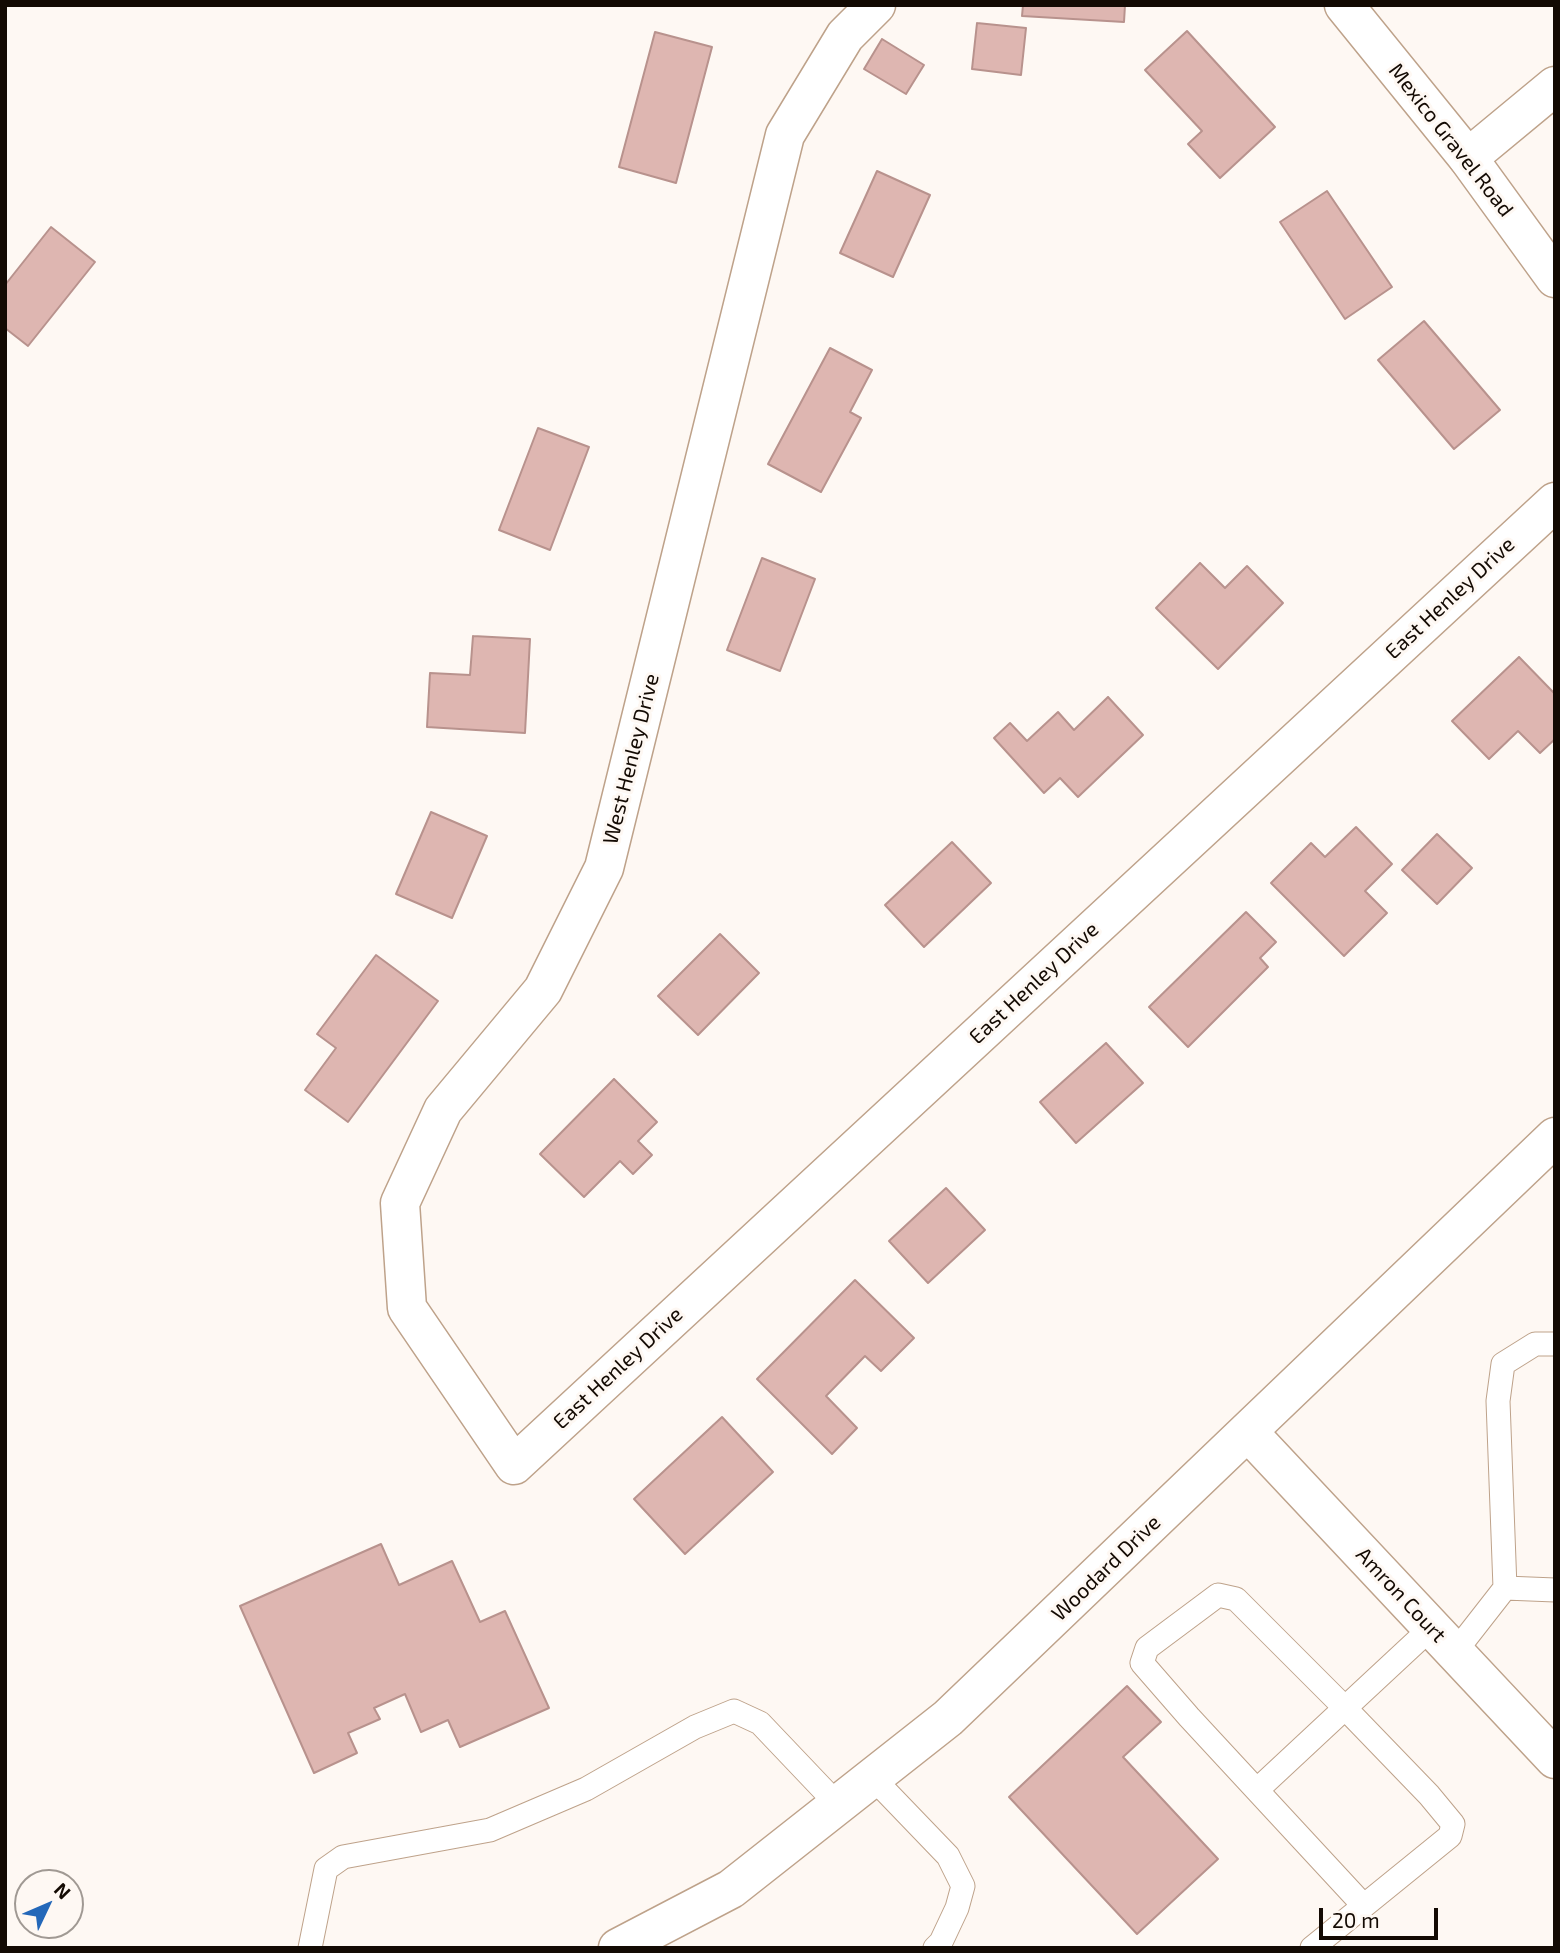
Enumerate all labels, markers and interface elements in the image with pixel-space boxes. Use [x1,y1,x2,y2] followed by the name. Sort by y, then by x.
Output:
[1383,58,1519,222] street label: Mexico Gravel Road
[1380,532,1520,664] street label: East Henley Drive
[598,671,664,847] street label: West Henley Drive
[964,917,1104,1049] street label: East Henley Drive
[548,1302,688,1434] street label: East Henley Drive
[1046,1510,1166,1626] street label: Woodard Drive
[1351,1542,1451,1648] street label: Amron Court
[14,1869,84,1939] north arrow
[50,1878,76,1903] text: N
[1322,1894,1441,1938] scale bar
[1332,1907,1380,1932] text: 20 m

